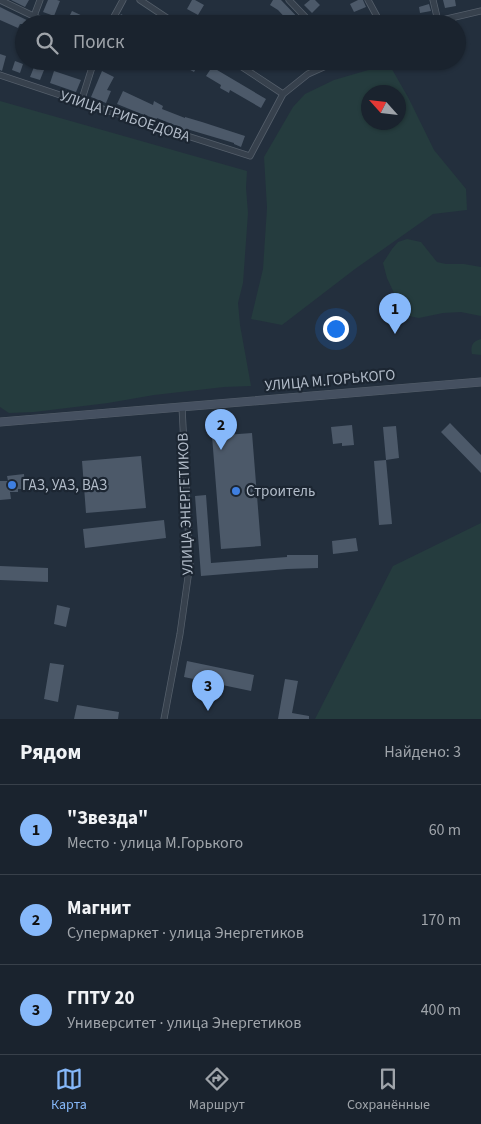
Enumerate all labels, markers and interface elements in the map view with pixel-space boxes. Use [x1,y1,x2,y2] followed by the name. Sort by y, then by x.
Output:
[15,15,466,70] search box
[33,29,61,57] icon: search
[73,29,124,56] text: Поиск
[361,85,406,130] north arrow
[57,86,193,148] street label: УЛИЦА ГРИБОЕДОВА
[379,293,411,334] pin: 1
[323,316,349,342] your location
[264,364,396,397] street label: УЛИЦА М.ГОРЬКОГО
[205,409,237,450] pin: 2
[173,432,198,575] street label: УЛИЦА ЭНЕРГЕТИКОВ
[22,475,107,496] place label: ГАЗ, УАЗ, ВАЗ
[6,479,18,491] marker: ГАЗ, УАЗ, ВАЗ
[246,481,315,502] place label: Строитель
[230,485,242,497] marker: Строитель
[192,670,224,711] pin: 3
[20,737,81,767] text: Рядом
[384,741,461,763] text: Найдено: 3
[67,805,148,832] text: "Звезда"
[32,819,40,841] text: 1
[429,819,461,841] text: 60 m
[67,832,243,854] text: Место · улица М.Горького
[67,895,131,922] text: Магнит
[32,909,40,931] text: 2
[421,909,461,931] text: 170 m
[67,922,304,944] text: Супермаркет · улица Энергетиков
[67,985,134,1012] text: ГПТУ 20
[32,999,40,1021] text: 3
[421,999,461,1021] text: 400 m
[67,1012,301,1034] text: Университет · улица Энергетиков
[51,1065,87,1115] tab: Карта
[189,1065,245,1115] tab: Маршрут
[347,1065,430,1115] tab: Сохранённые

